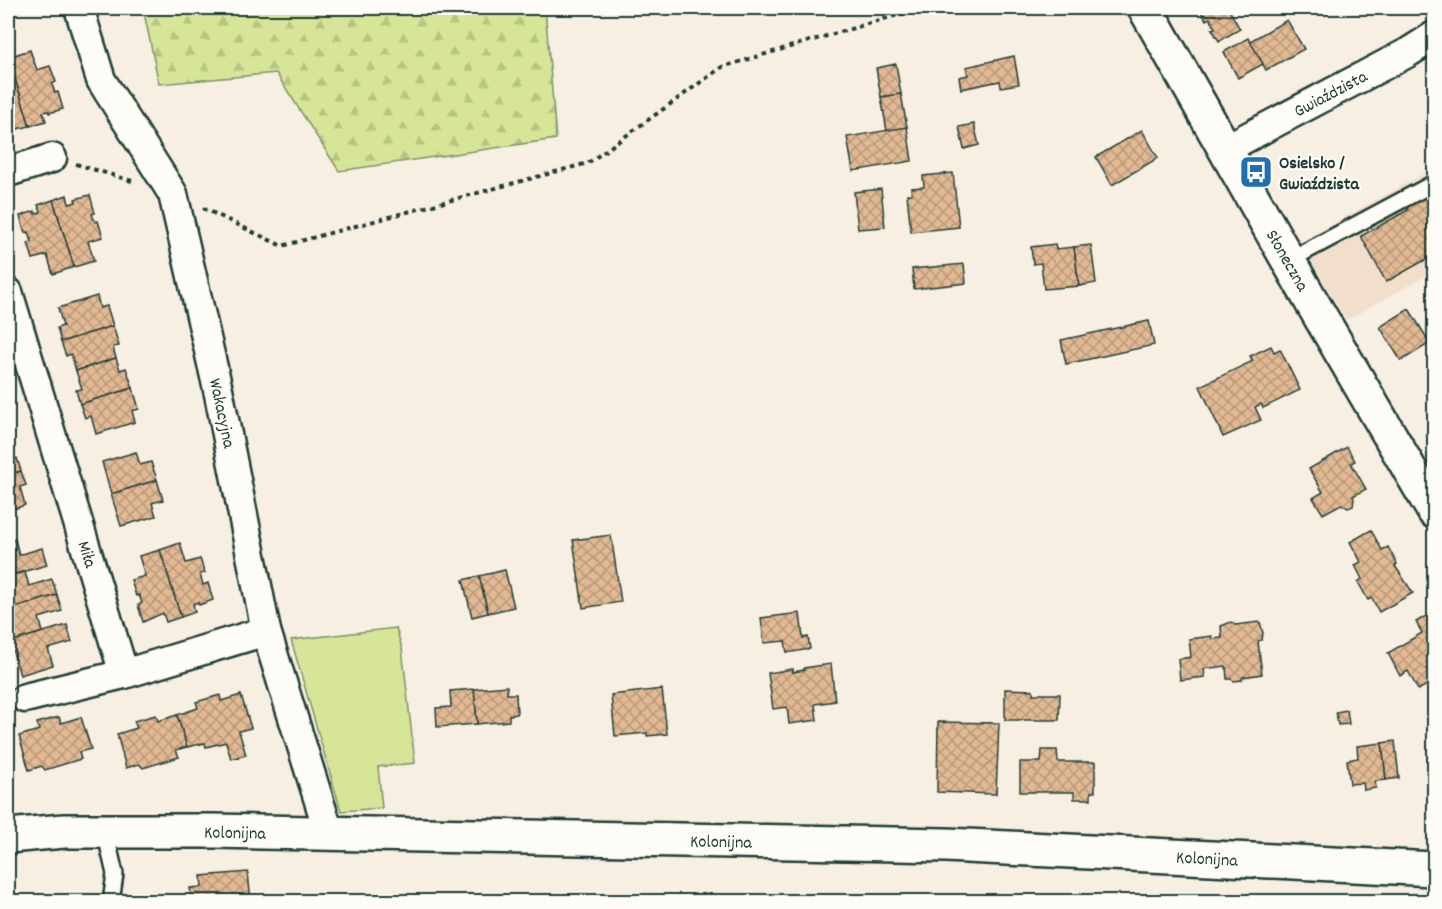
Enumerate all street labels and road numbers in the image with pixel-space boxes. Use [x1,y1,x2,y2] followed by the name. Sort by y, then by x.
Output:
[1290,65,1373,125] street label: Gwiaździsta
[1258,226,1314,297] street label: Słoneczna
[201,376,240,451] street label: Wakacyjna
[70,538,102,572] street label: Miła
[204,821,267,848] street label: Kolonijna
[690,830,753,857] street label: Kolonijna
[1175,846,1239,875] street label: Kolonijna

